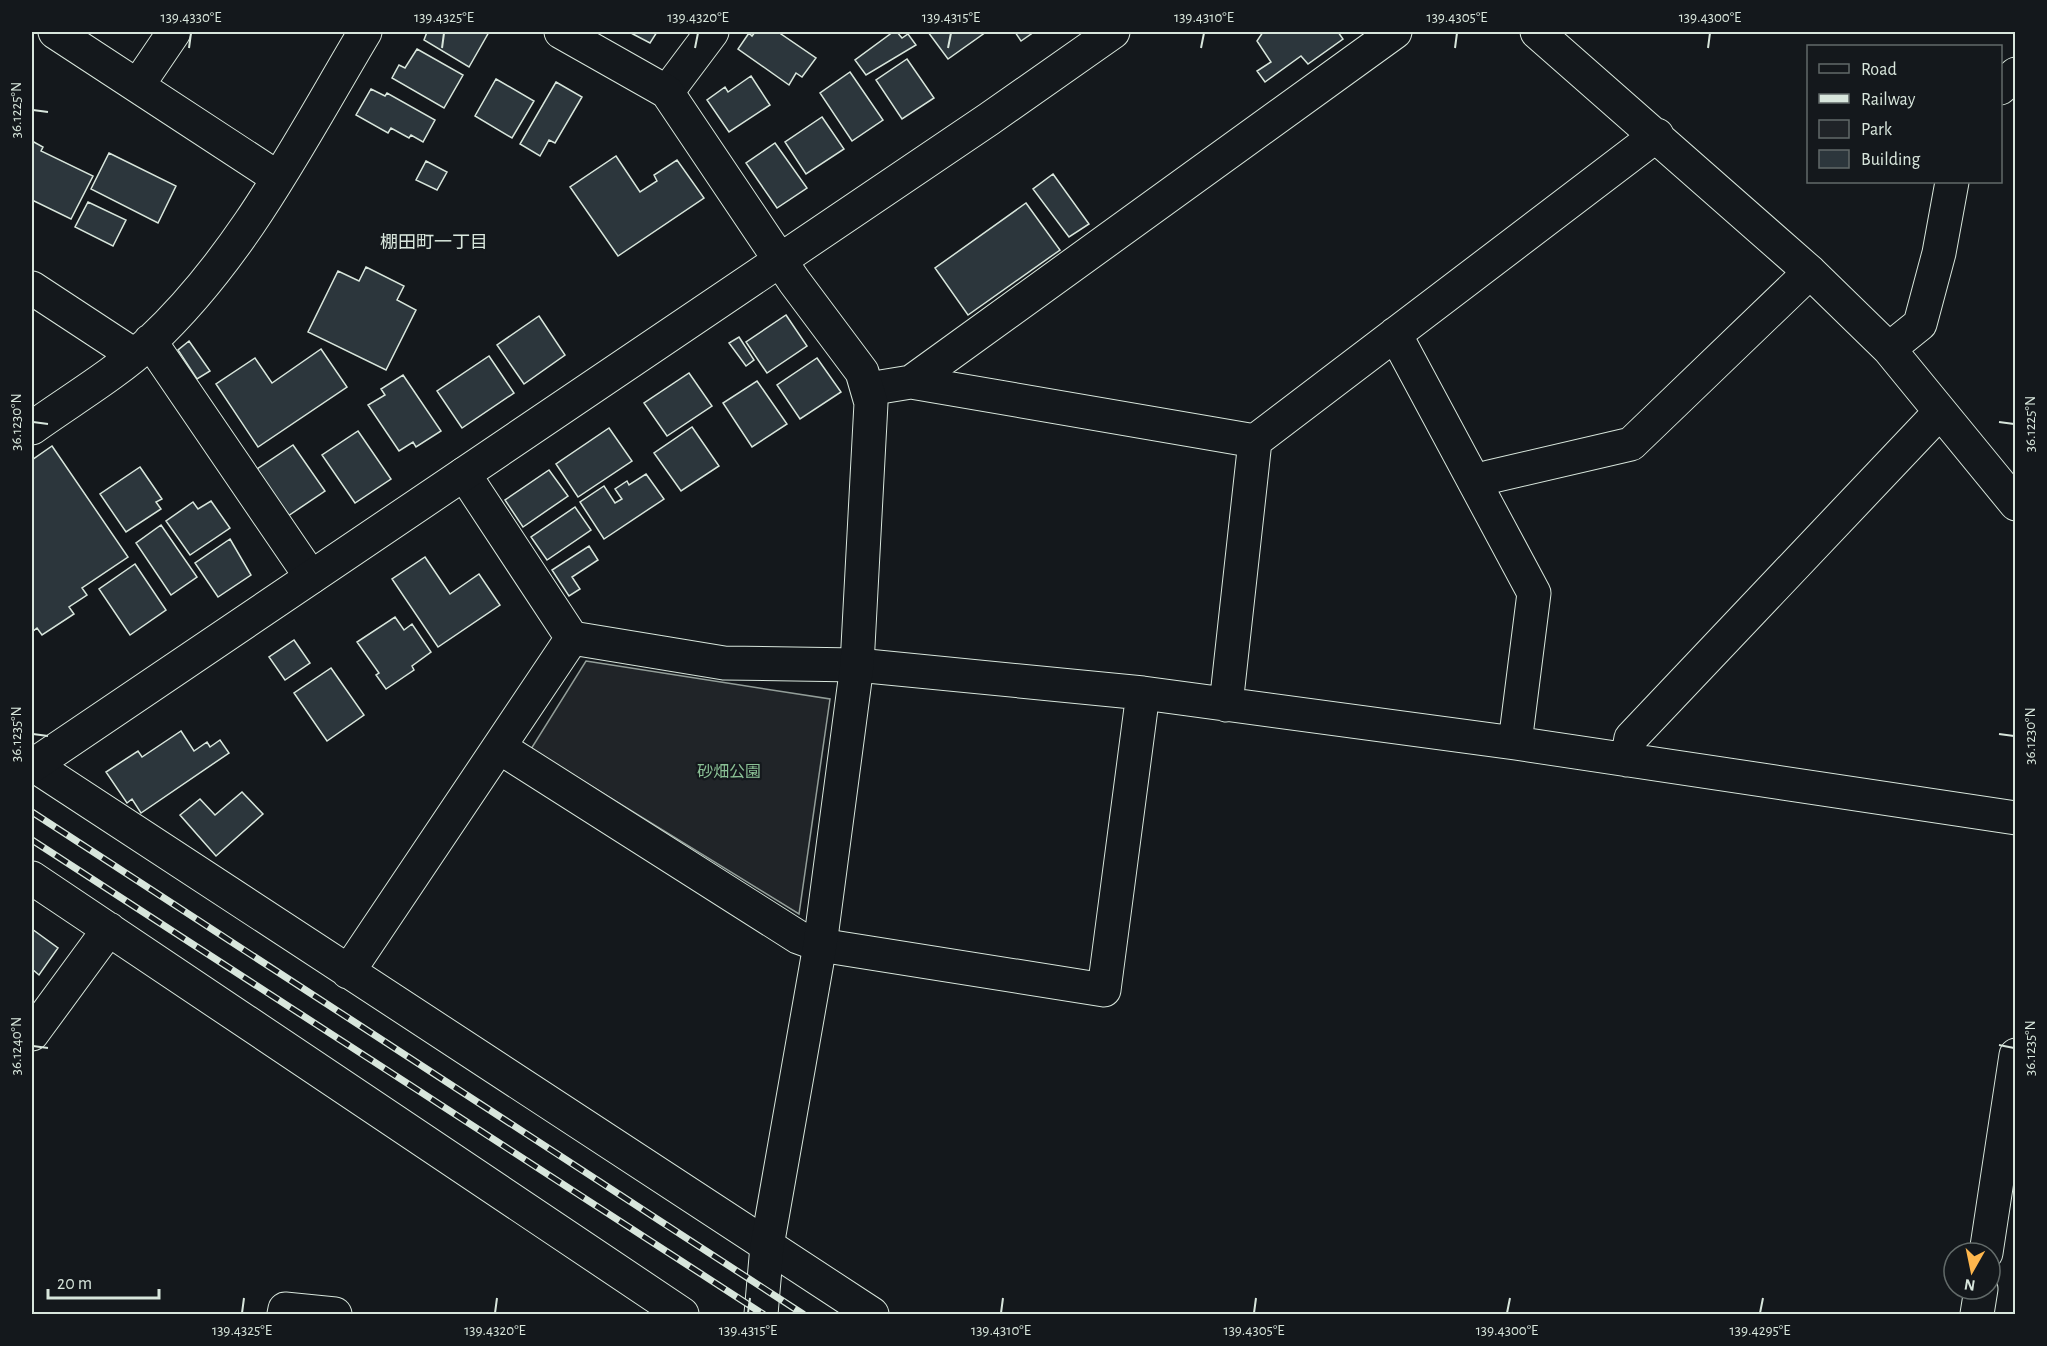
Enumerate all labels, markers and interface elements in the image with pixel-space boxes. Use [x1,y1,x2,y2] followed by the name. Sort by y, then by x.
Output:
[161,10,221,25] text: 139.4330°E
[414,10,474,25] text: 139.4325°E
[667,10,729,25] text: 139.4320°E
[922,10,980,25] text: 139.4315°E
[1174,10,1234,25] text: 139.4310°E
[1426,10,1488,25] text: 139.4305°E
[1679,10,1741,25] text: 139.4300°E
[1807,45,2002,183] legend
[1861,61,1897,79] text: Road
[9,82,24,138] text: 36.1225°N
[1861,91,1916,109] text: Railway
[1861,121,1893,139] text: Park
[1861,151,1921,169] text: Building
[380,233,488,252] district label: 棚田町一丁目
[9,393,24,451] text: 36.1230°N
[2023,396,2038,452] text: 36.1225°N
[9,706,24,762] text: 36.1235°N
[2023,707,2038,765] text: 36.1230°N
[697,763,761,780] park label: 砂畑公園
[9,1017,24,1075] text: 36.1240°N
[2023,1020,2038,1076] text: 36.1235°N
[1942,1241,2002,1301] north arrow
[48,1262,159,1300] scale bar
[57,1275,92,1293] text: 20 m
[1963,1276,1977,1294] text: N
[212,1323,272,1338] text: 139.4325°E
[464,1323,526,1338] text: 139.4320°E
[719,1323,777,1338] text: 139.4315°E
[971,1323,1031,1338] text: 139.4310°E
[1223,1323,1285,1338] text: 139.4305°E
[1476,1323,1538,1338] text: 139.4300°E
[1730,1323,1790,1338] text: 139.4295°E

